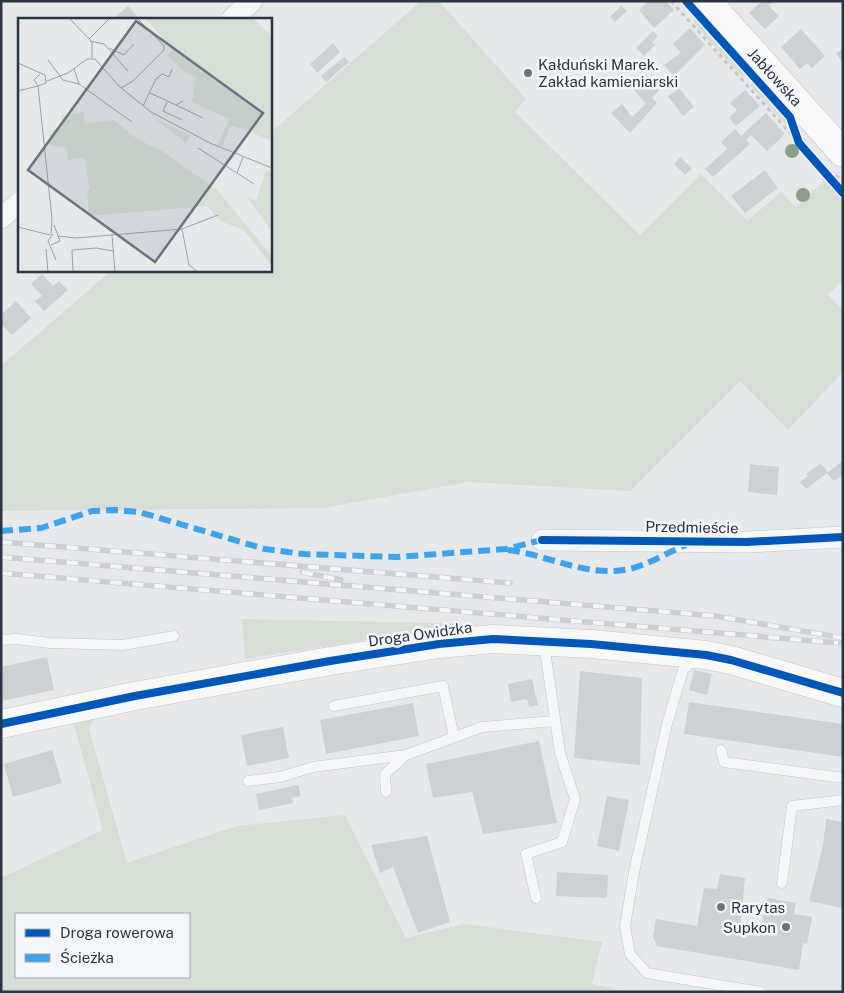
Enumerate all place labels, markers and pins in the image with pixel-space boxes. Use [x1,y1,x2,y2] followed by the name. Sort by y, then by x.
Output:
[538,56,678,90] place label: Kałduński Marek. Zakład kamieniarski
[522,67,534,79] marker: Kałduński Marek. Zakład kamieniarski
[731,899,785,916] place label: Rarytas
[715,901,727,913] marker: Rarytas
[723,919,776,936] place label: Supkon
[780,921,792,933] marker: Supkon

